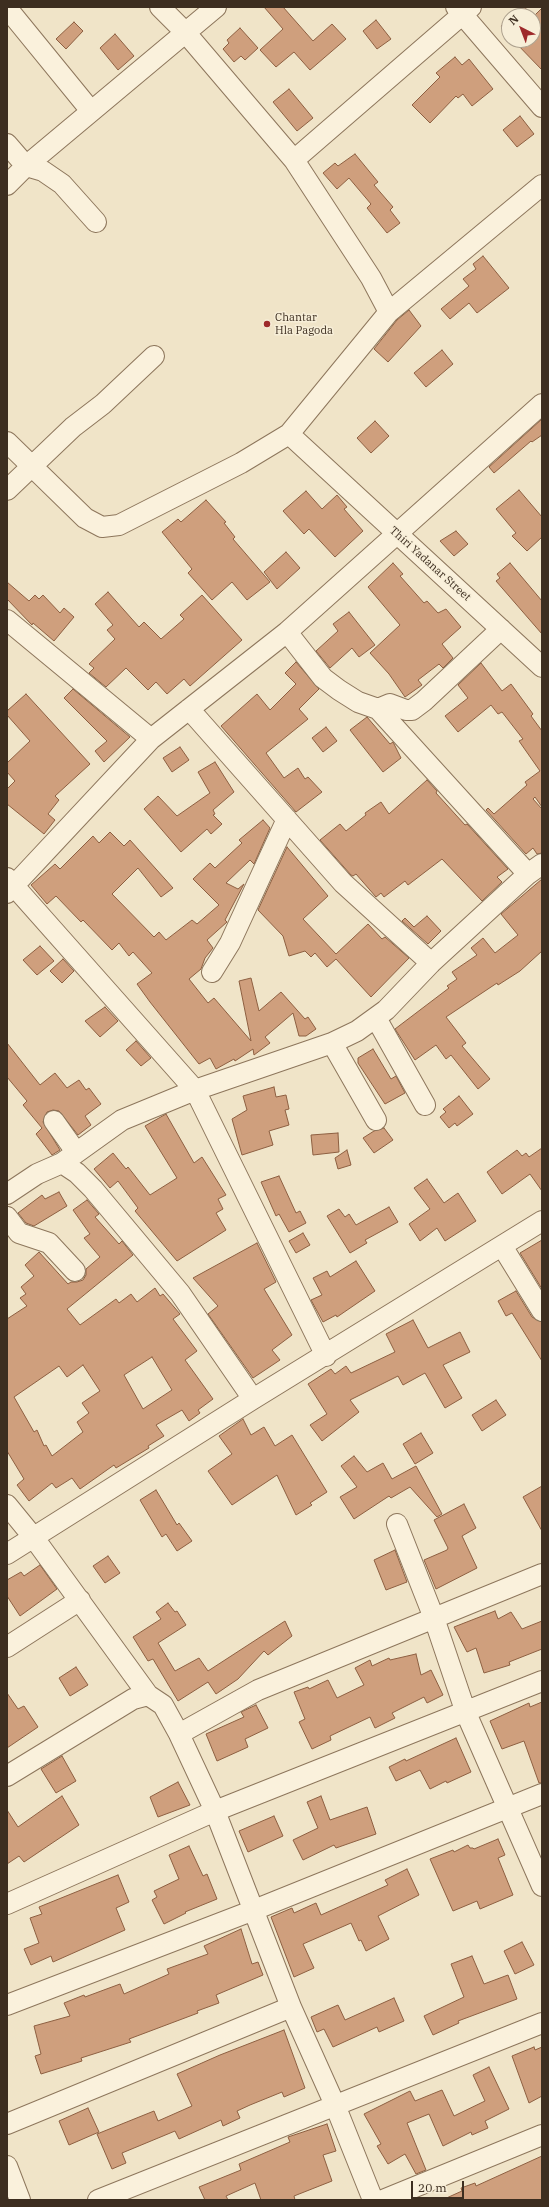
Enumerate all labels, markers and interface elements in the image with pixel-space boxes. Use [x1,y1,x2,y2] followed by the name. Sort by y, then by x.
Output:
[501,8,541,48] north arrow
[506,12,522,28] text: N
[275,311,333,337] place label: Chantar Hla Pagoda
[262,319,272,329] marker: Chantar Hla Pagoda
[387,524,473,604] street label: Thiri Yadanar Street
[413,2173,466,2199] scale bar
[418,2180,447,2195] text: 20 m

